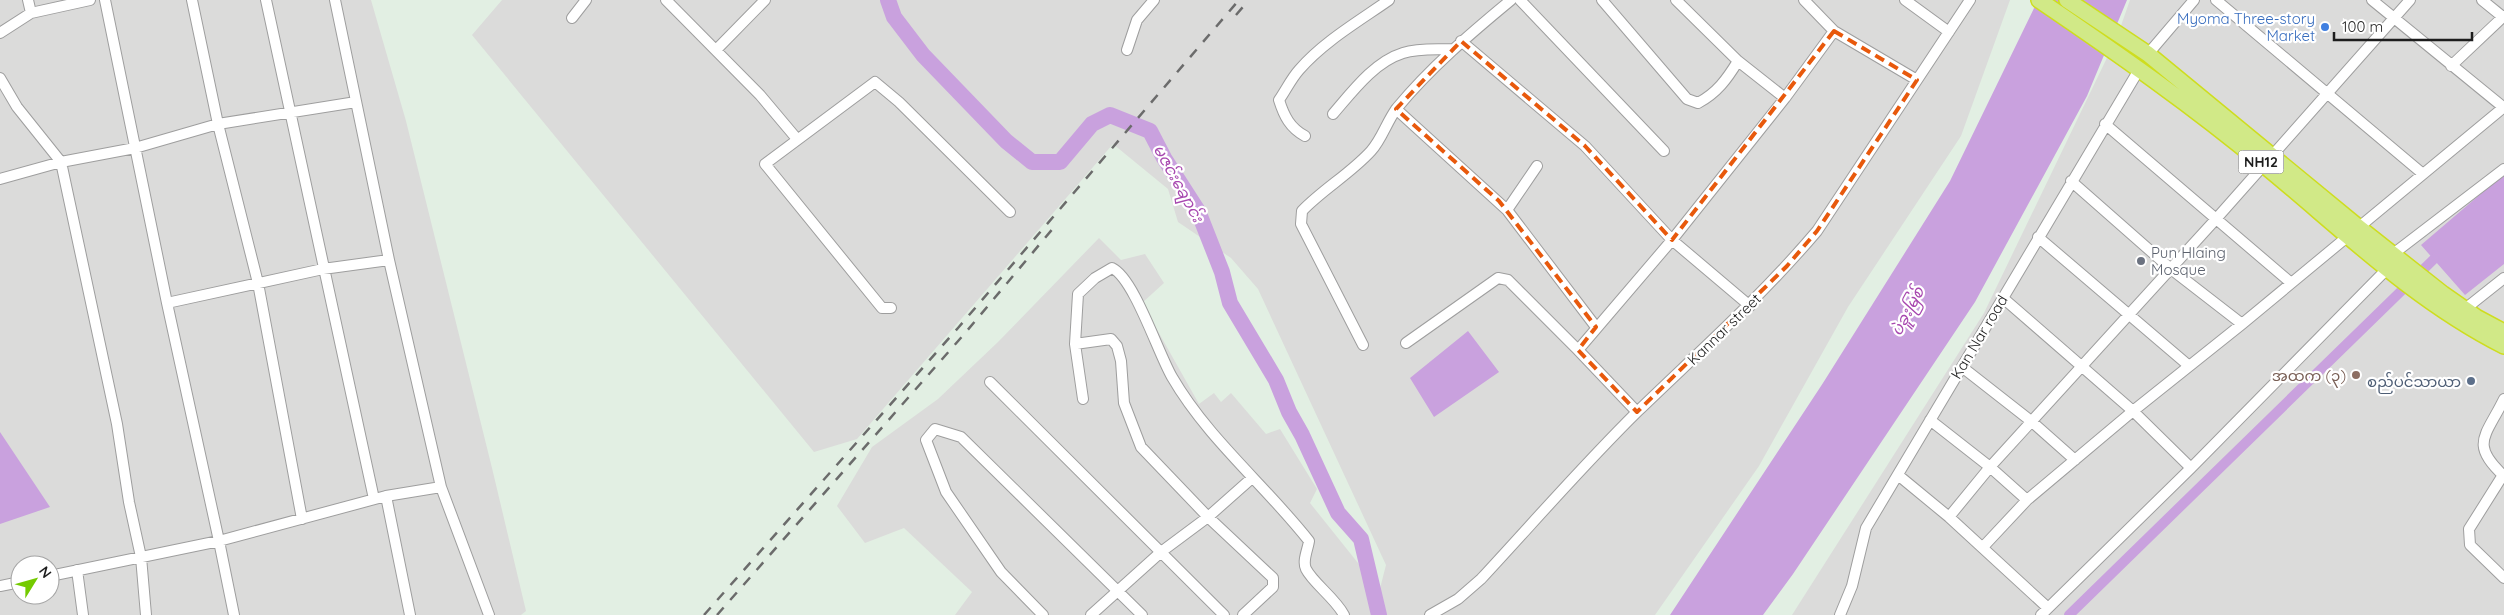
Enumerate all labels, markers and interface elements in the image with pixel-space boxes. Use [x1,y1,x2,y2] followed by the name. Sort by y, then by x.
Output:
[2177,9,2315,45] place label: Myoma Three-story Market
[2334,10,2472,42] scale bar
[2342,17,2383,36] text: 100 m
[2319,21,2331,33] marker: Myoma Three-story Market
[1146,140,1210,229] water label: မဇင်းချောင်း
[2238,150,2284,173] road number: NH12
[2151,243,2226,279] place label: Pun Hlaing Mosque
[2135,255,2147,267] marker: Pun Hlaing Mosque
[1885,281,1932,341] water label: ပဲခူးမြစ်
[1683,289,1765,369] street label: Kannar street
[1947,292,2011,382] street label: Kan Nar road
[2272,366,2346,388] place label: အထက (၃)
[2350,369,2362,381] marker: အထက (၃)
[2367,372,2461,394] place label: စည်ပင်သာယာ
[2465,375,2477,387] marker: စည်ပင်သာယာ
[10,555,60,605] north arrow
[35,563,56,582] text: N

